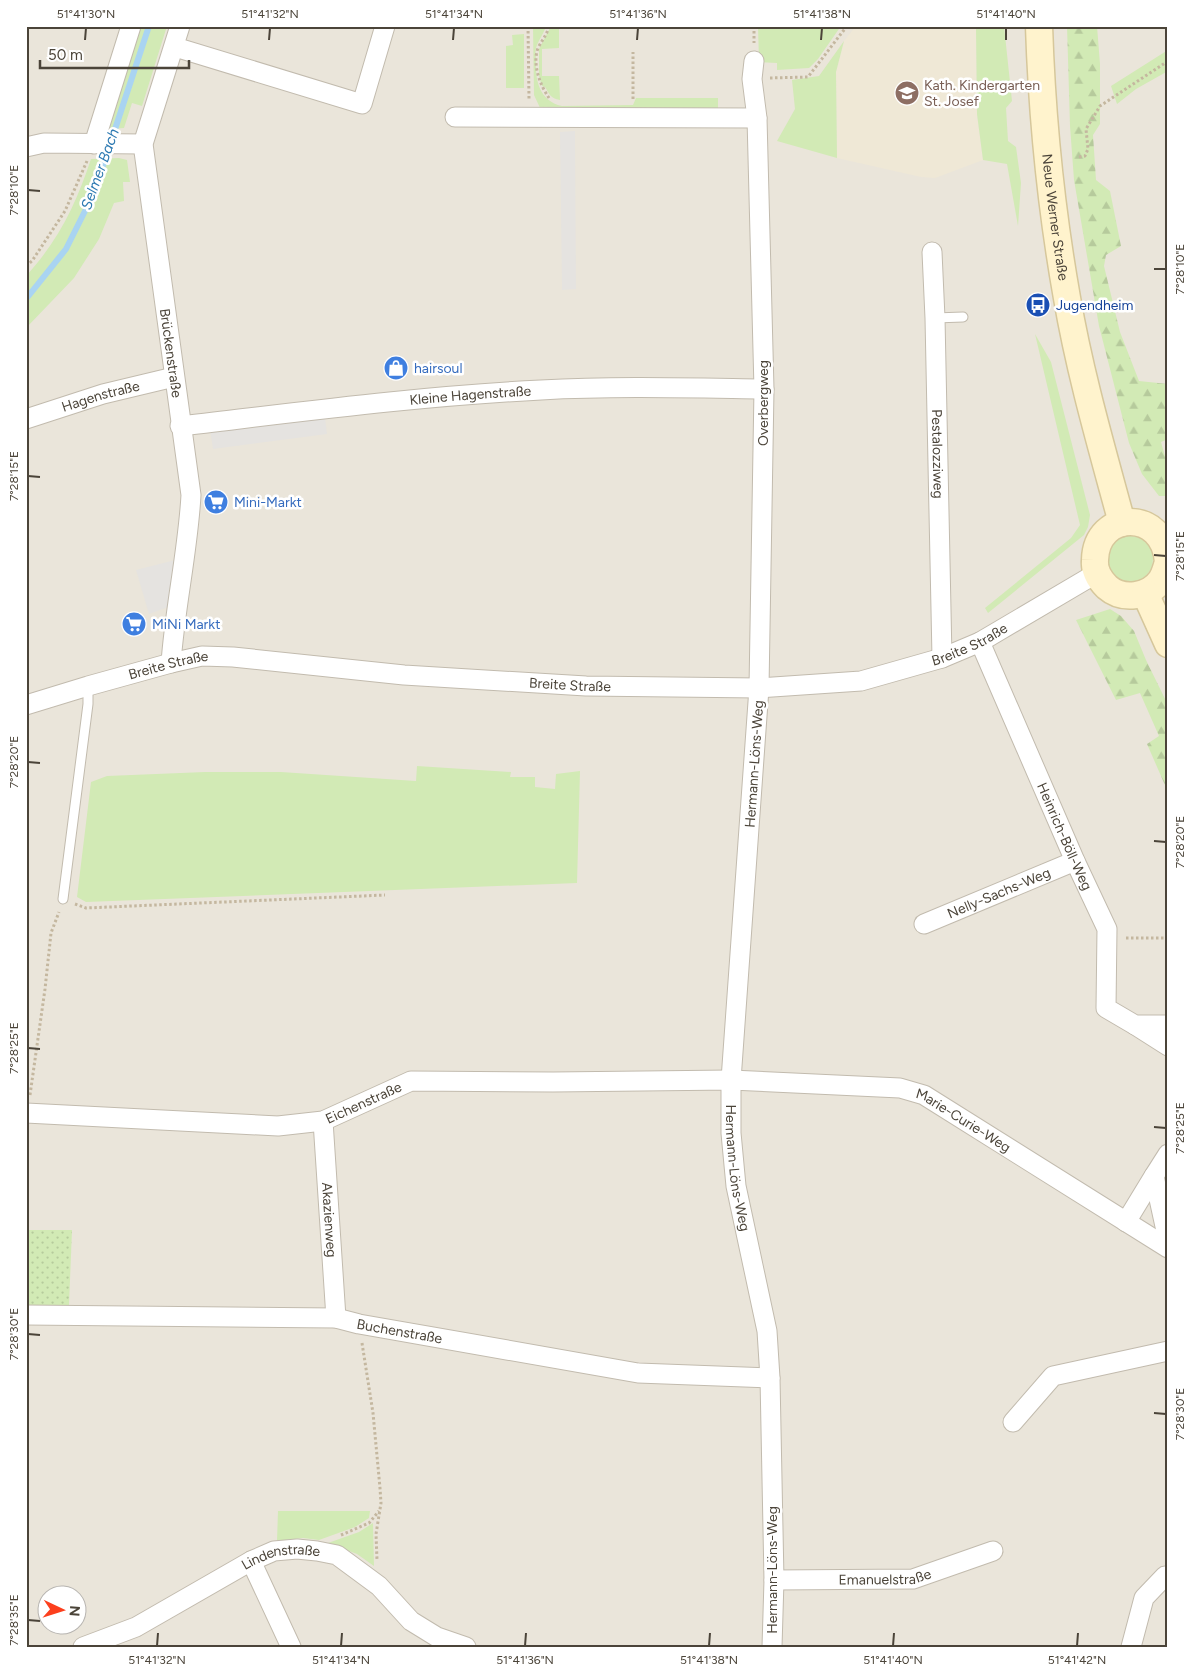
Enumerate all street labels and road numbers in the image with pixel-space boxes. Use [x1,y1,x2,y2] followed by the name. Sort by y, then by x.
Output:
[1038,153,1072,282] street label: Neue Werner Straße
[156,307,185,399] street label: Brückenstraße
[755,360,772,446] street label: Overbergweg
[59,377,142,416] street label: Hagenstraße
[409,382,532,409] street label: Kleine Hagenstraße
[928,409,947,499] street label: Pestalozziweg
[930,620,1011,670] street label: Breite Straße
[127,648,209,683] street label: Breite Straße
[529,675,611,695] street label: Breite Straße
[742,700,767,828] street label: Hermann-Löns-Weg
[1033,780,1096,893] street label: Heinrich-Böll-Weg
[945,864,1053,922] street label: Nelly-Sachs-Weg
[323,1078,405,1128] street label: Eichenstraße
[914,1085,1014,1156] street label: Marie-Curie-Weg
[722,1105,753,1233] street label: Hermann-Löns-Weg
[318,1182,340,1258] street label: Akazienweg
[355,1316,444,1348] street label: Buchenstraße
[764,1506,781,1634] street label: Hermann-Löns-Weg
[238,1541,321,1574] street label: Lindenstraße
[838,1565,934,1589] street label: Emanuelstraße

